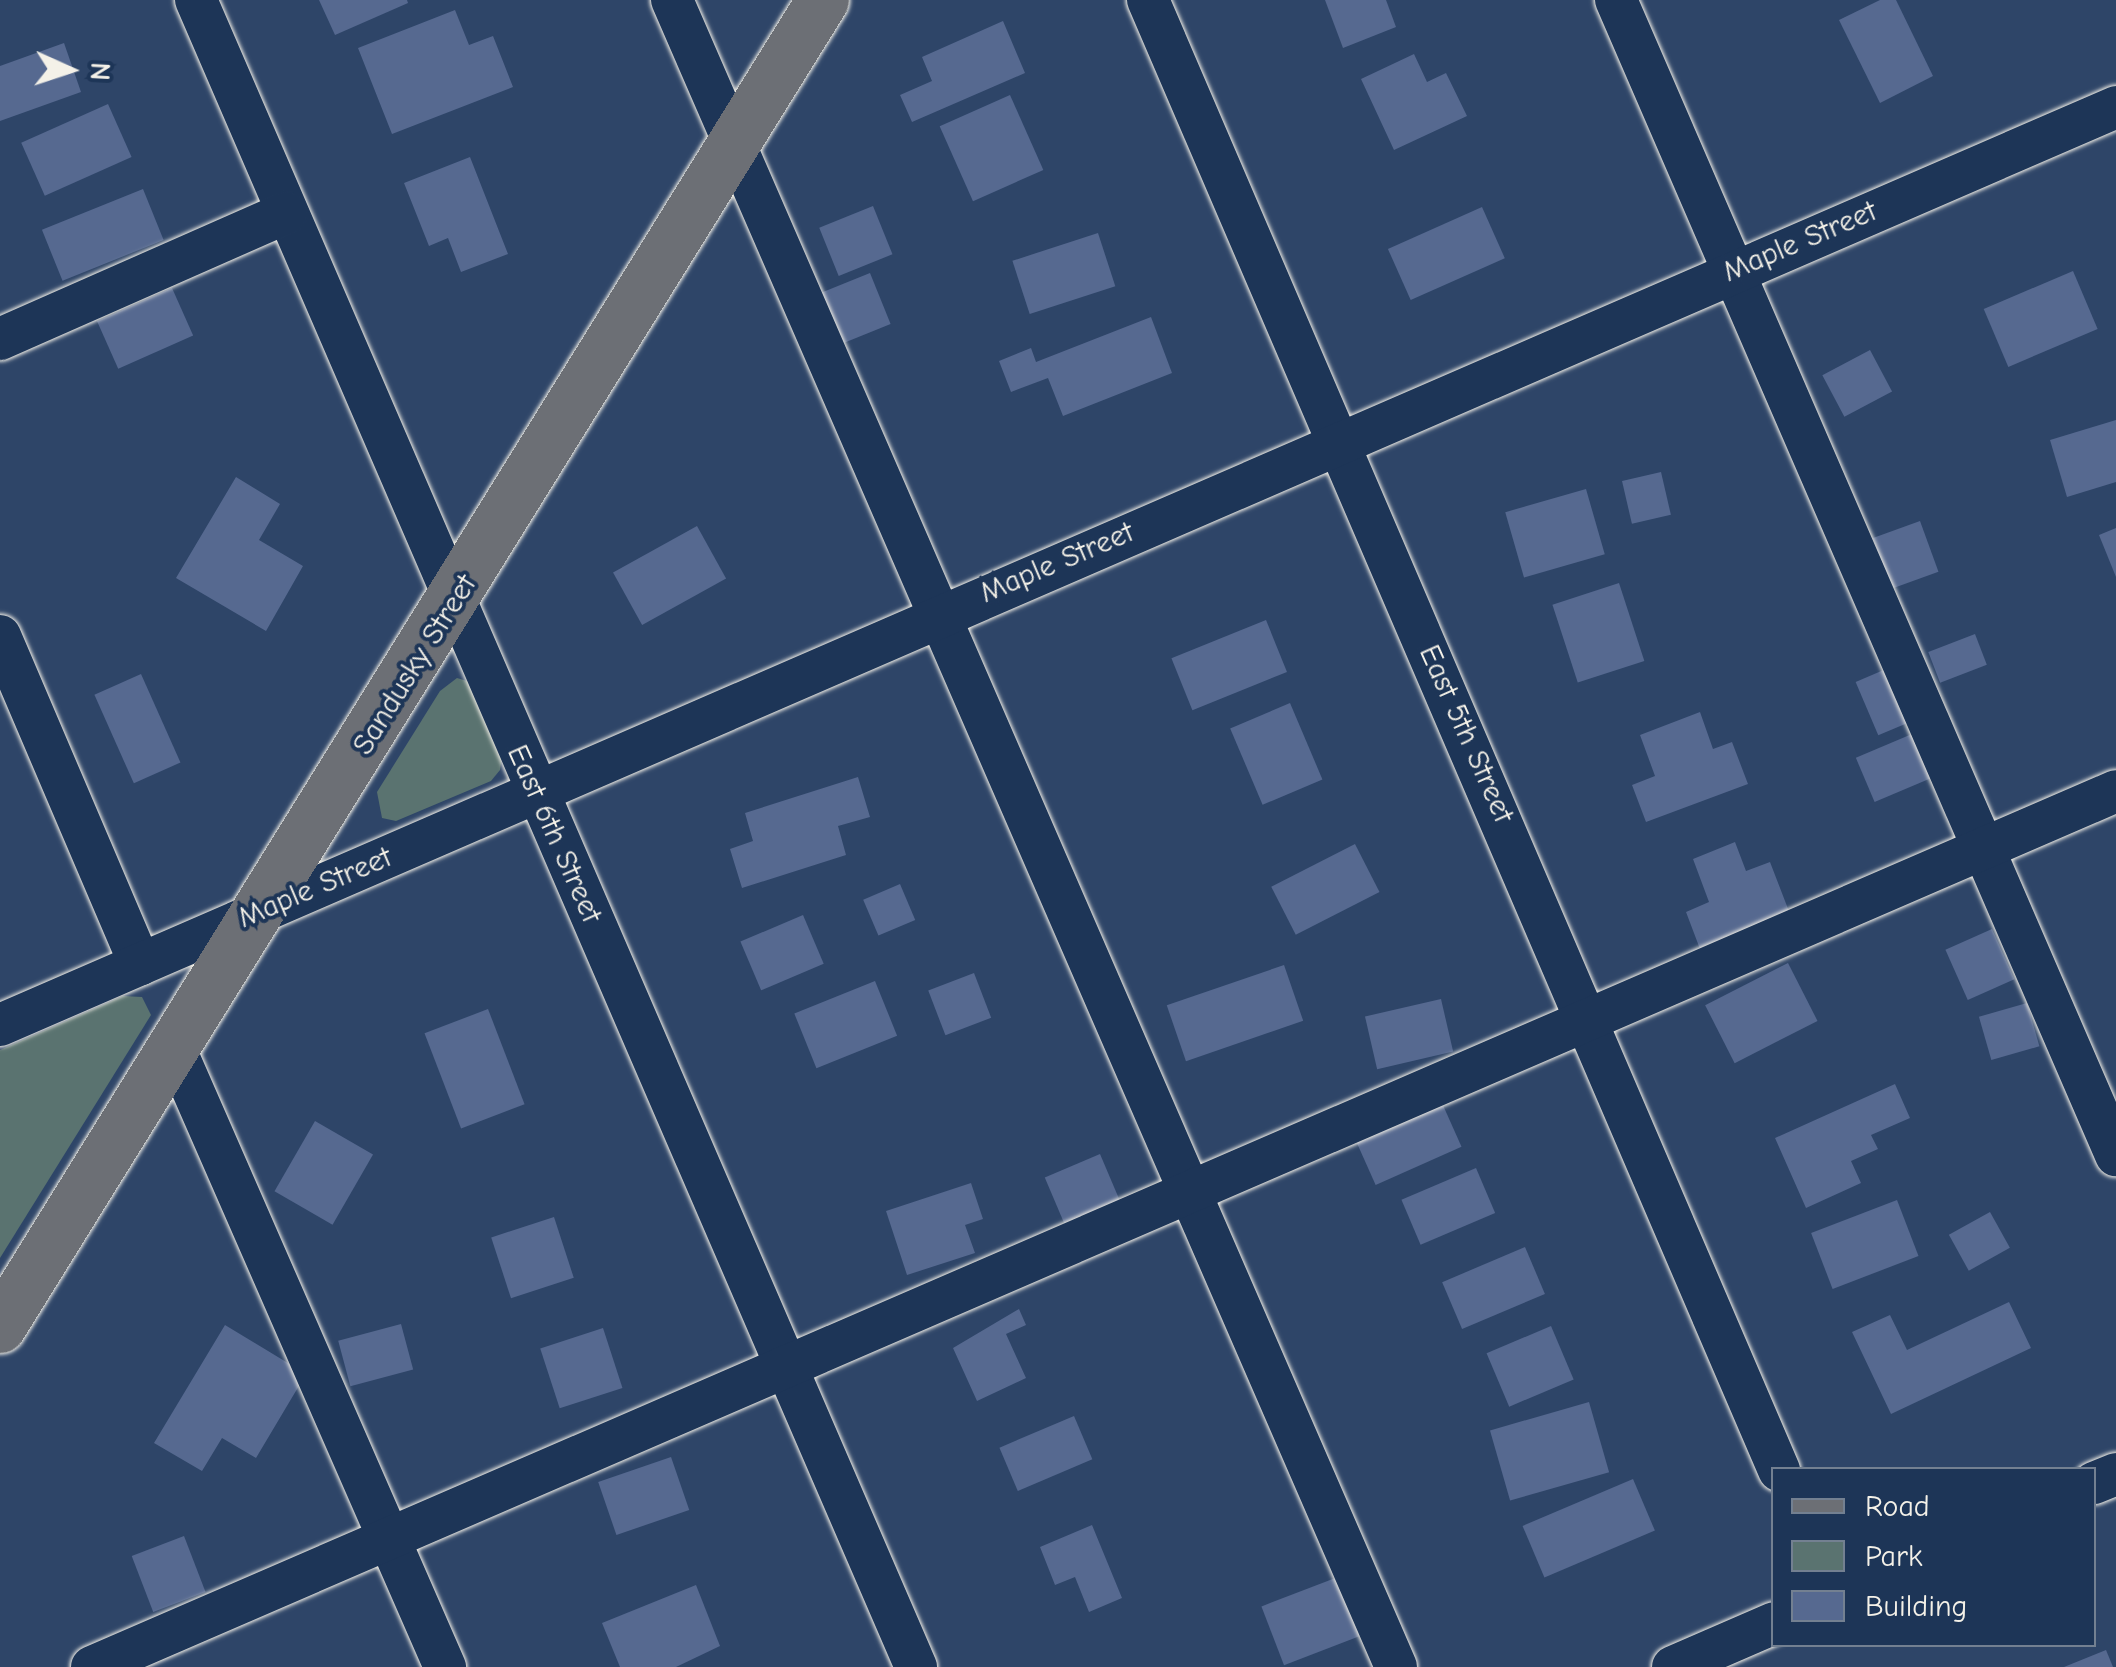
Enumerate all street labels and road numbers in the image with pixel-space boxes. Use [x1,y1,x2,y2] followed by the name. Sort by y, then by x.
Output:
[1718,194,1882,290] street label: Maple Street
[975,515,1139,611] street label: Maple Street
[345,568,485,762] street label: Sandusky Street
[1411,640,1521,828] street label: East 5th Street
[499,740,609,928] street label: East 6th Street
[233,840,397,936] street label: Maple Street

